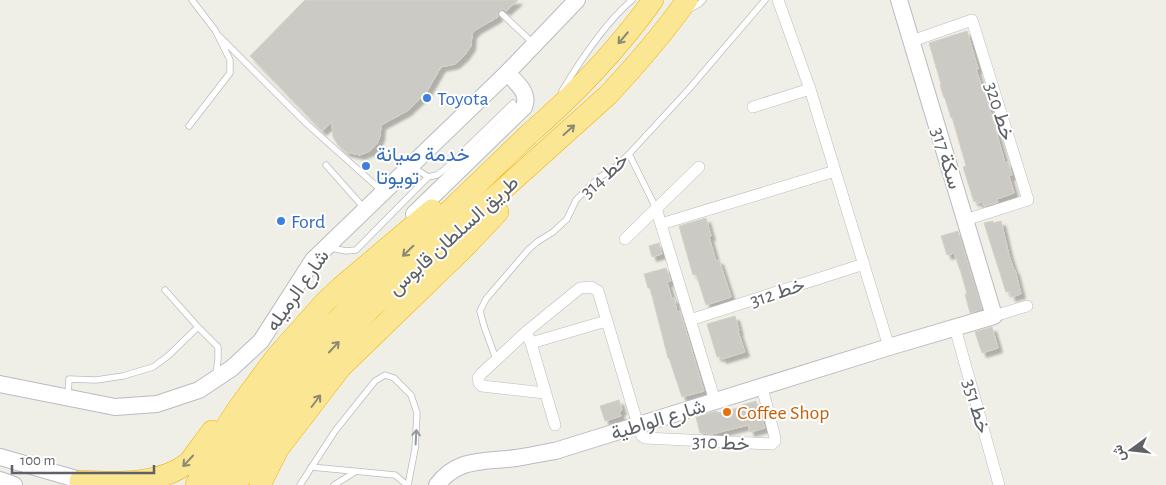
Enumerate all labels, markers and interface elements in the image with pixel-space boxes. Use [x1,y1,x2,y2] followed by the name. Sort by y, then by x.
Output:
[617,31,628,44] one-way arrow
[981,80,1017,143] street label: خط 320
[437,89,489,109] place label: Toyota
[421,92,433,104] marker: Toyota
[563,125,576,136] one-way arrow
[927,125,965,191] street label: سكة 317
[376,145,470,190] place label: خدمة صيانة تويوتا
[577,149,632,202] street label: خط 314
[360,160,372,172] marker: خدمة صيانة تويوتا
[385,172,524,301] street label: طريق السلطان قابوس
[291,212,325,232] place label: Ford
[275,215,287,227] marker: Ford
[402,245,414,257] one-way arrow
[262,246,336,337] street label: شارع الرميله
[747,275,807,311] street label: خط 312
[328,341,340,354] one-way arrow
[959,377,993,436] street label: خط 351
[311,394,321,408] one-way arrow
[608,396,709,447] street label: شارع الواطية
[737,403,830,423] place label: Coffee Shop
[721,406,733,418] marker: Coffee Shop
[1106,425,1156,475] north arrow
[411,429,420,445] one-way arrow
[692,432,750,454] street label: خط 310
[12,442,155,474] scale bar
[1110,443,1129,463] text: ش
[20,453,55,468] text: 100 m
[182,455,194,467] one-way arrow

